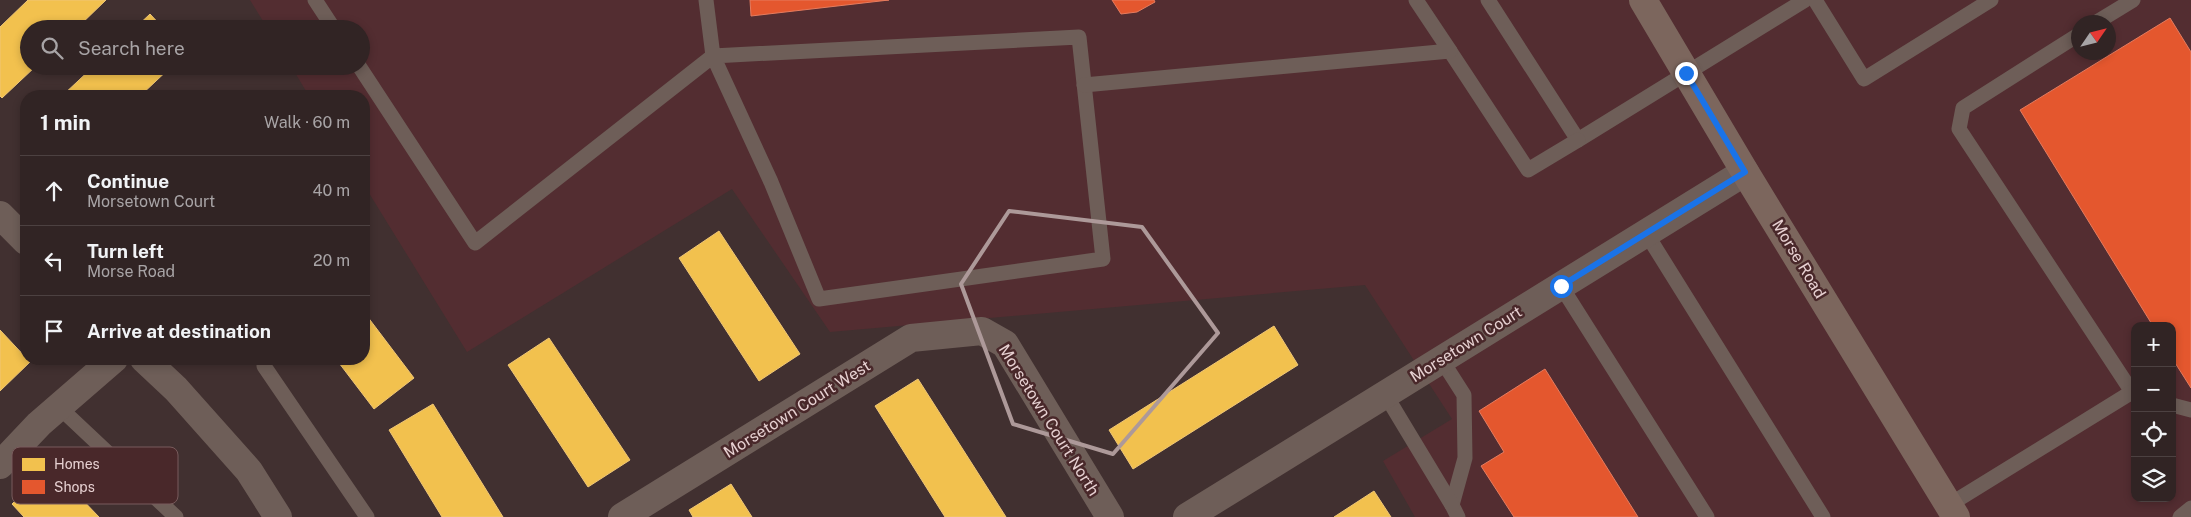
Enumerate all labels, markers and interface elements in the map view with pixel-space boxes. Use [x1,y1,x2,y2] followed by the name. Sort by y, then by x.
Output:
[2071,15,2116,60] north arrow
[20,20,370,75] search box
[38,34,66,62] icon: search
[78,37,185,59] text: Search here
[1675,62,1698,85] route end
[40,110,91,135] text: 1 min
[264,113,350,132] text: Walk · 60 m
[87,170,169,192] text: Continue
[40,177,68,205] icon: ahead
[312,181,350,200] text: 40 m
[87,192,215,211] text: Morsetown Court
[1768,216,1830,302] street label: Morse Road
[87,240,164,262] text: Turn left
[40,247,68,275] icon: left
[313,251,350,270] text: 20 m
[87,262,175,281] text: Morse Road
[1550,275,1573,298] route start
[1407,302,1525,386] street label: Morsetown Court
[40,317,68,345] icon: arrive
[87,320,271,342] text: Arrive at destination
[2131,322,2176,502] map controls
[2131,322,2176,367] button: +
[995,341,1103,499] street label: Morsetown Court North
[720,356,874,462] street label: Morsetown Court West
[2131,367,2176,412] button: −
[2131,412,2176,457] button: locate
[12,447,178,504] legend
[54,456,100,472] text: Homes
[2131,457,2176,502] button: layers
[54,479,95,495] text: Shops

